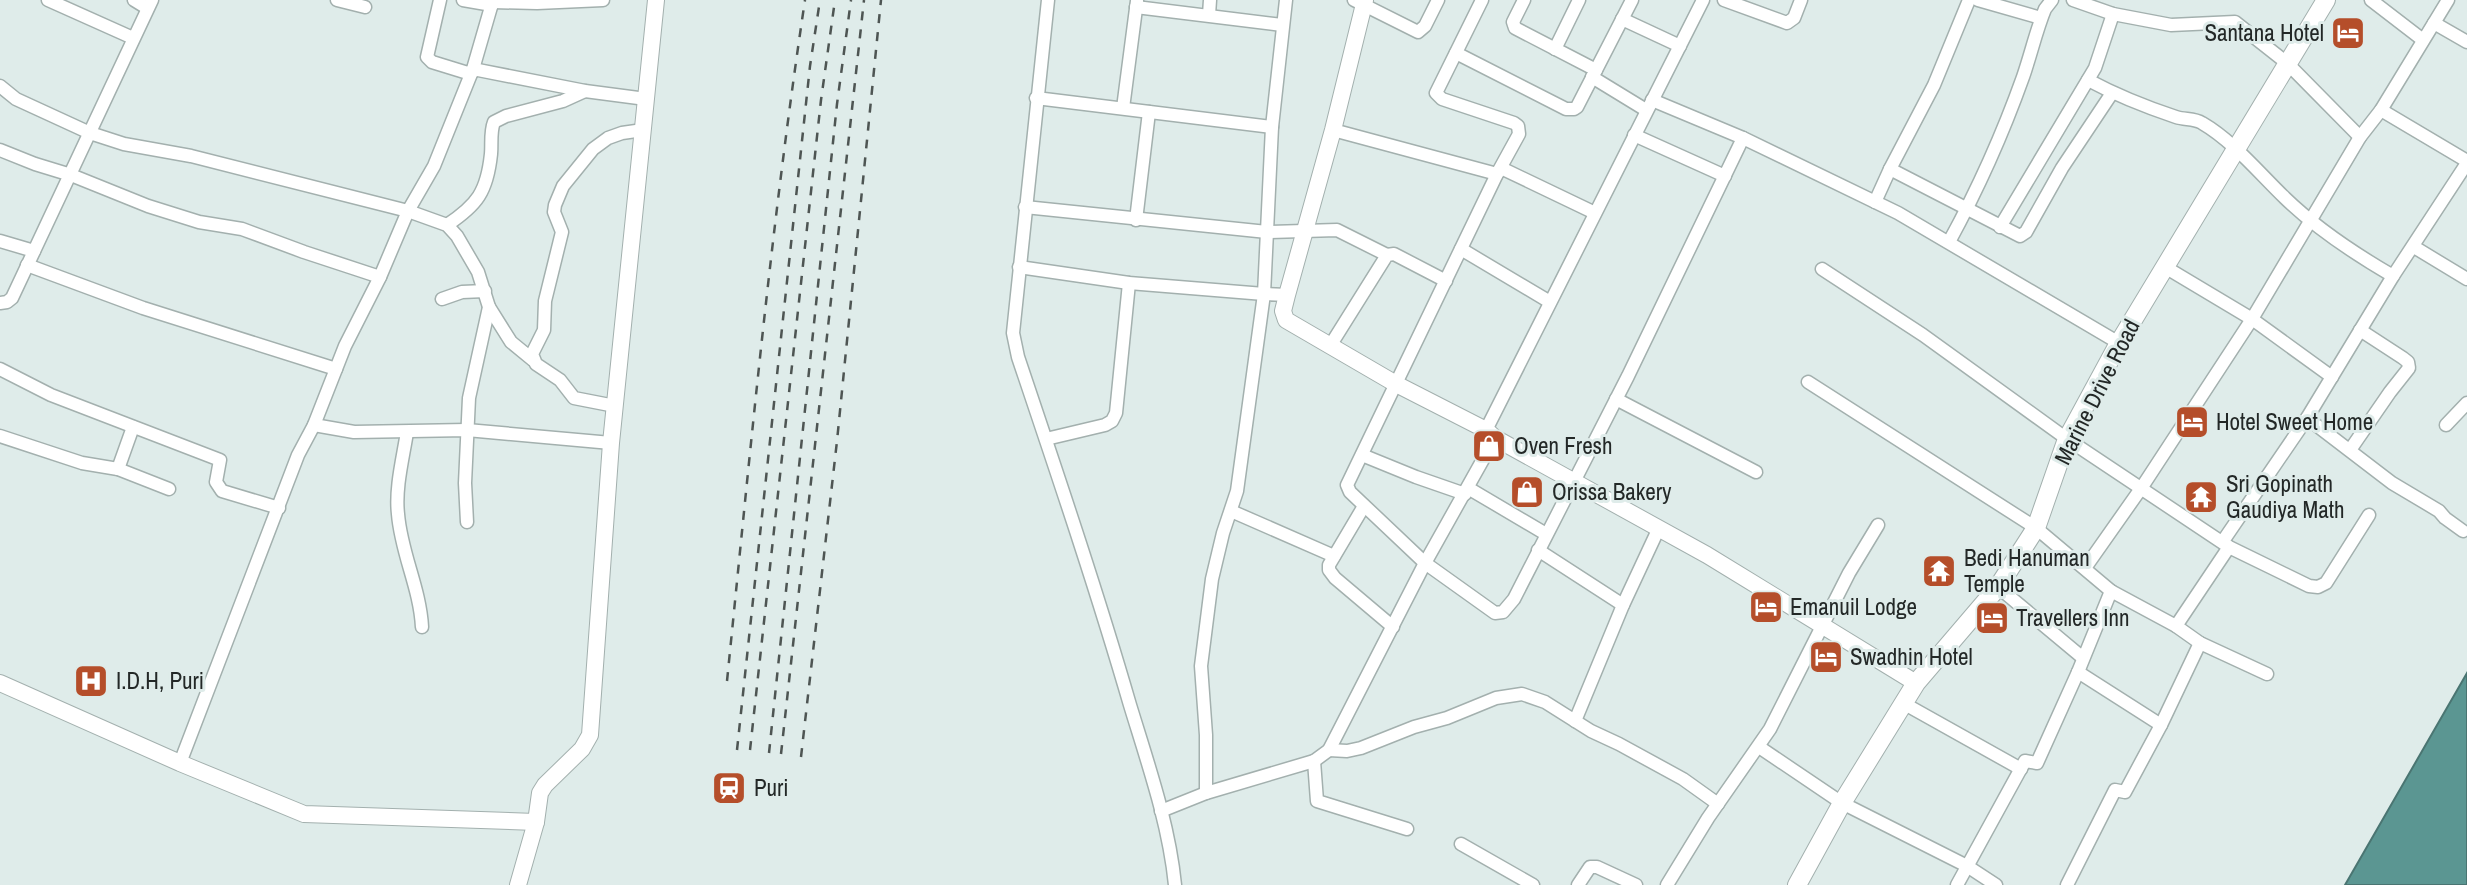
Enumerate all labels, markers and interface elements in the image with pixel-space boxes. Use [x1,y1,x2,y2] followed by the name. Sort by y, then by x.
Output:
[2329,14,2367,52] hotel icon: Santana Hotel
[2204,17,2324,48] place label: Santana Hotel
[2047,314,2147,470] street label: Marine Drive Road
[2173,403,2211,441] hotel icon: Hotel Sweet Home
[2216,406,2373,437] place label: Hotel Sweet Home
[1470,427,1508,465] shop icon: Oven Fresh
[1514,430,1613,461] place label: Oven Fresh
[2226,468,2344,525] place label: Sri Gopinath Gaudiya Math
[1508,473,1546,511] shop icon: Orissa Bakery
[1552,476,1672,507] place label: Orissa Bakery
[2182,478,2220,516] temple icon: Sri Gopinath Gaudiya Math
[1964,542,2090,599] place label: Bedi Hanuman Temple
[1920,552,1958,590] temple icon: Bedi Hanuman Temple
[1747,588,1785,626] hotel icon: Emanuil Lodge
[1790,591,1917,622] place label: Emanuil Lodge
[1973,599,2011,637] hotel icon: Travellers Inn
[2016,602,2130,633] place label: Travellers Inn
[1807,638,1845,676] hotel icon: Swadhin Hotel
[1850,641,1973,672] place label: Swadhin Hotel
[72,662,110,700] hospital icon: I.D.H, Puri
[116,665,204,696] place label: I.D.H, Puri
[710,769,748,807] station icon: Puri
[754,772,789,803] place label: Puri

